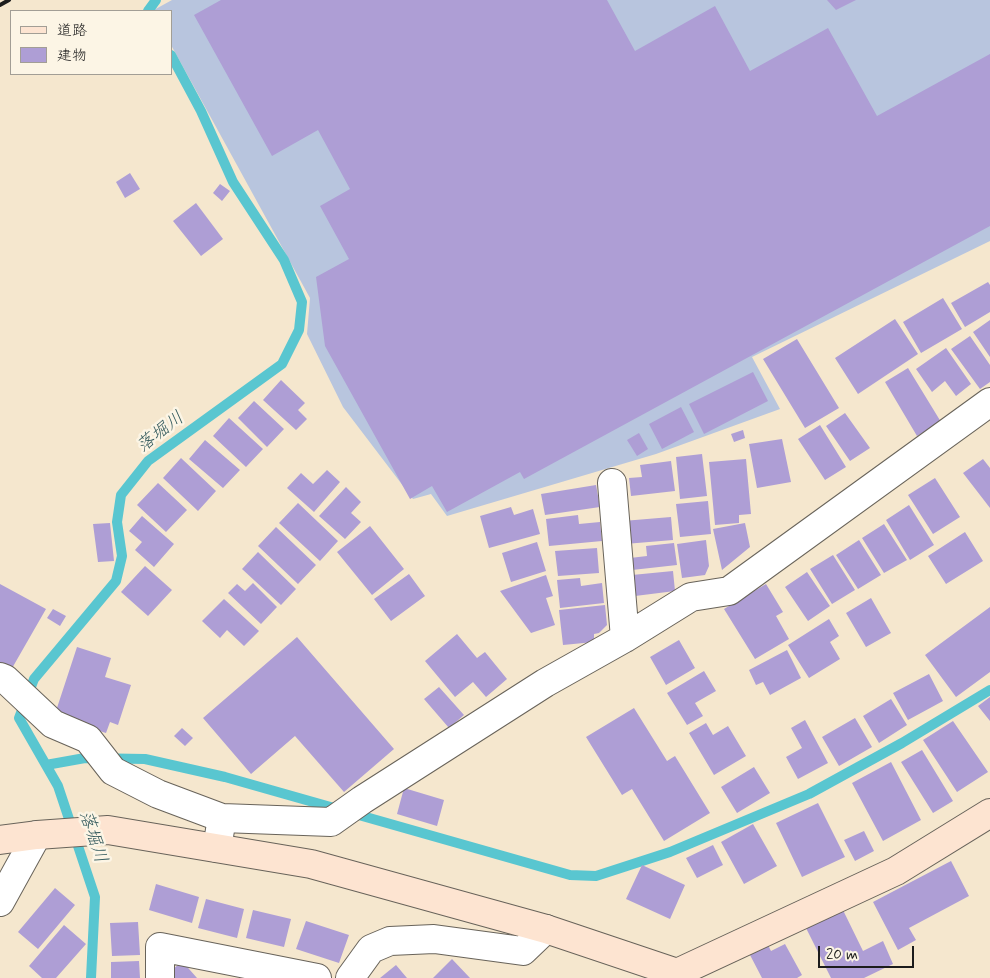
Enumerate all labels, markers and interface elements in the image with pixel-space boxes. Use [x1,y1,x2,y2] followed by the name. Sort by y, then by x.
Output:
[10,10,172,75] legend
[57,21,87,41] text: 道路
[57,46,87,66] text: 建物
[133,408,189,458] water label: 落堀川
[73,808,111,866] water label: 落堀川
[820,936,916,968] scale bar
[826,945,858,965] text: 20 m

